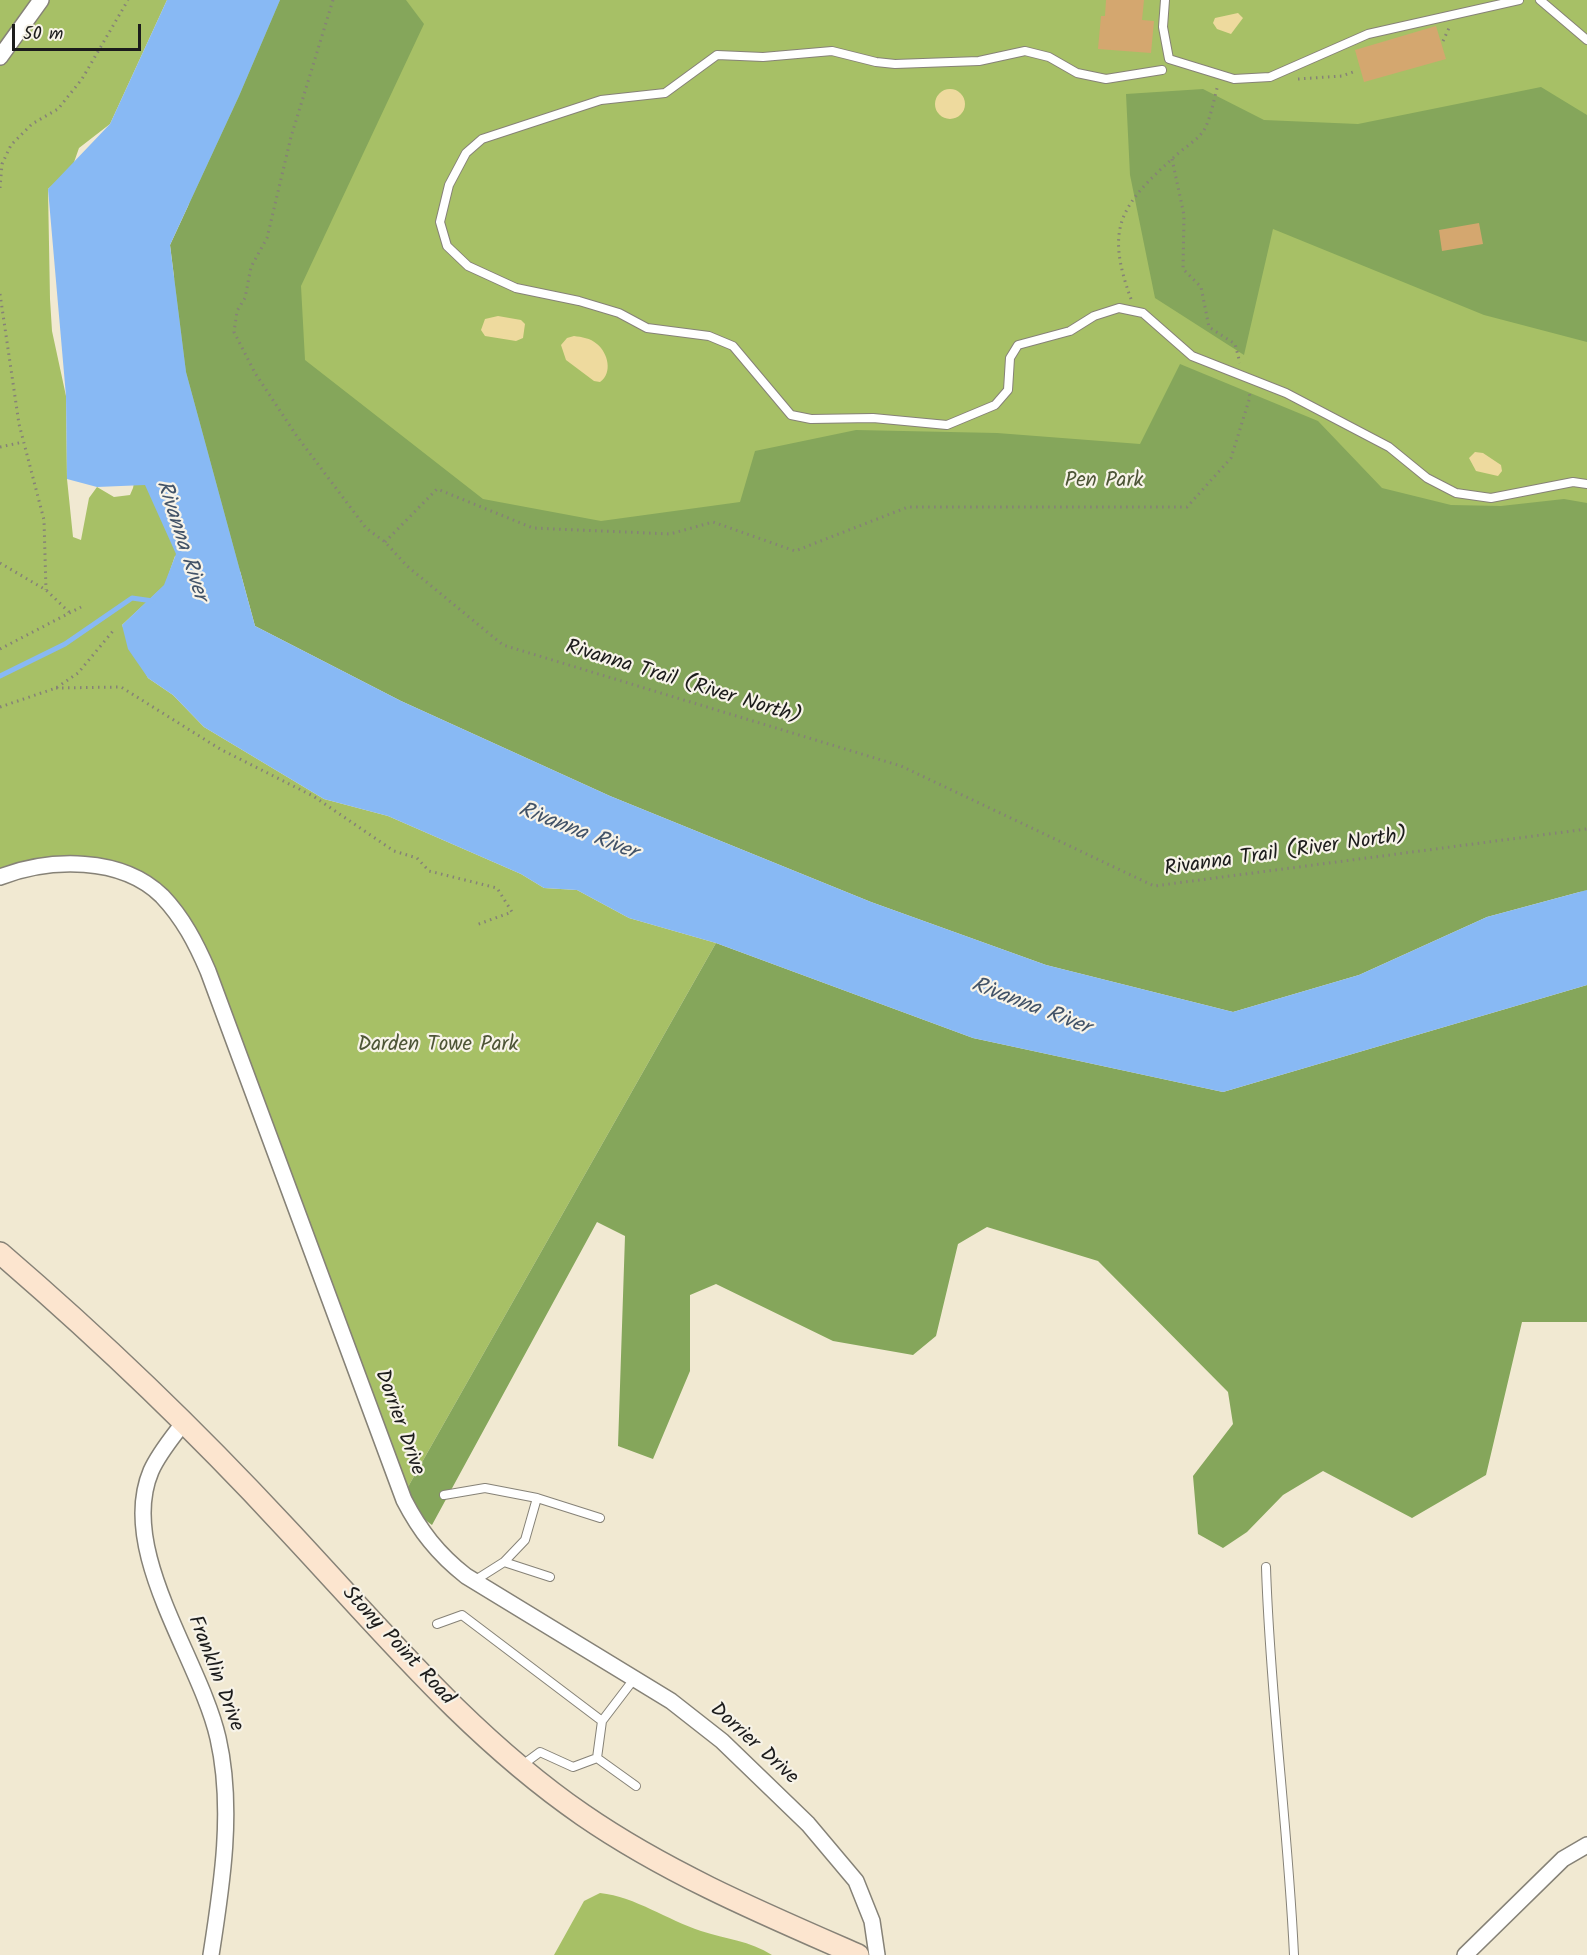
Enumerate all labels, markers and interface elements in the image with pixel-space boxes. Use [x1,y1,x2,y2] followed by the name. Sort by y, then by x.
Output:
[15,12,144,50] scale bar
[23,20,63,49] text: 50 m
[1065,469,1143,495] park label: Pen Park
[148,478,212,604] water label: Rivanna River
[562,636,804,732] street label: Rivanna Trail (River North)
[514,798,640,868] water label: Rivanna River
[1163,824,1409,884] street label: Rivanna Trail (River North)
[967,973,1093,1043] water label: Rivanna River
[358,1033,518,1059] park label: Darden Towe Park
[367,1367,429,1479] street label: Dorrier Drive
[335,1582,459,1712] street label: Stony Point Road
[180,1612,248,1736] street label: Franklin Drive
[703,1699,803,1791] street label: Dorrier Drive

